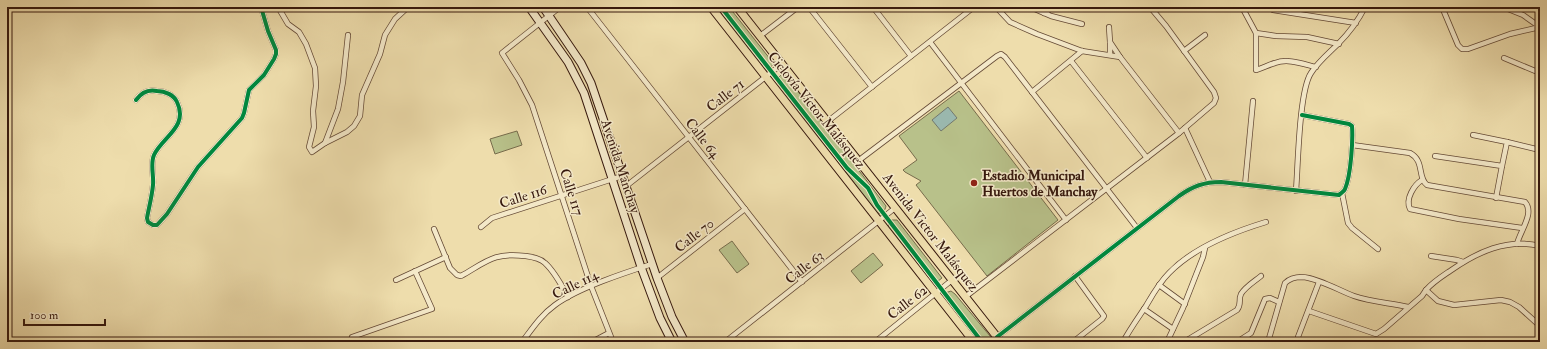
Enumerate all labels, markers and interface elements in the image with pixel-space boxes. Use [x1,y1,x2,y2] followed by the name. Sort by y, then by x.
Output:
[764,48,869,173] street label: Ciclovía Víctor Malásquez
[703,75,748,115] street label: Calle 71
[682,115,724,163] street label: Calle 64
[596,116,644,216] street label: Avenida Manchay
[556,167,587,218] street label: Calle 117
[982,167,1098,201] place label: Estadio Municipal Huertos de Manchay
[878,169,982,295] street label: Avenida Victor Malásquez
[969,178,979,188] marker: Estadio Municipal Huertos de Manchay
[497,181,550,212] street label: Calle 116
[671,215,717,256] street label: Calle 70
[782,247,827,288] street label: Calle 63
[549,265,602,303] street label: Calle 114
[884,282,931,323] street label: Calle 62
[24,301,105,327] scale bar
[30,308,59,323] text: 100 m

